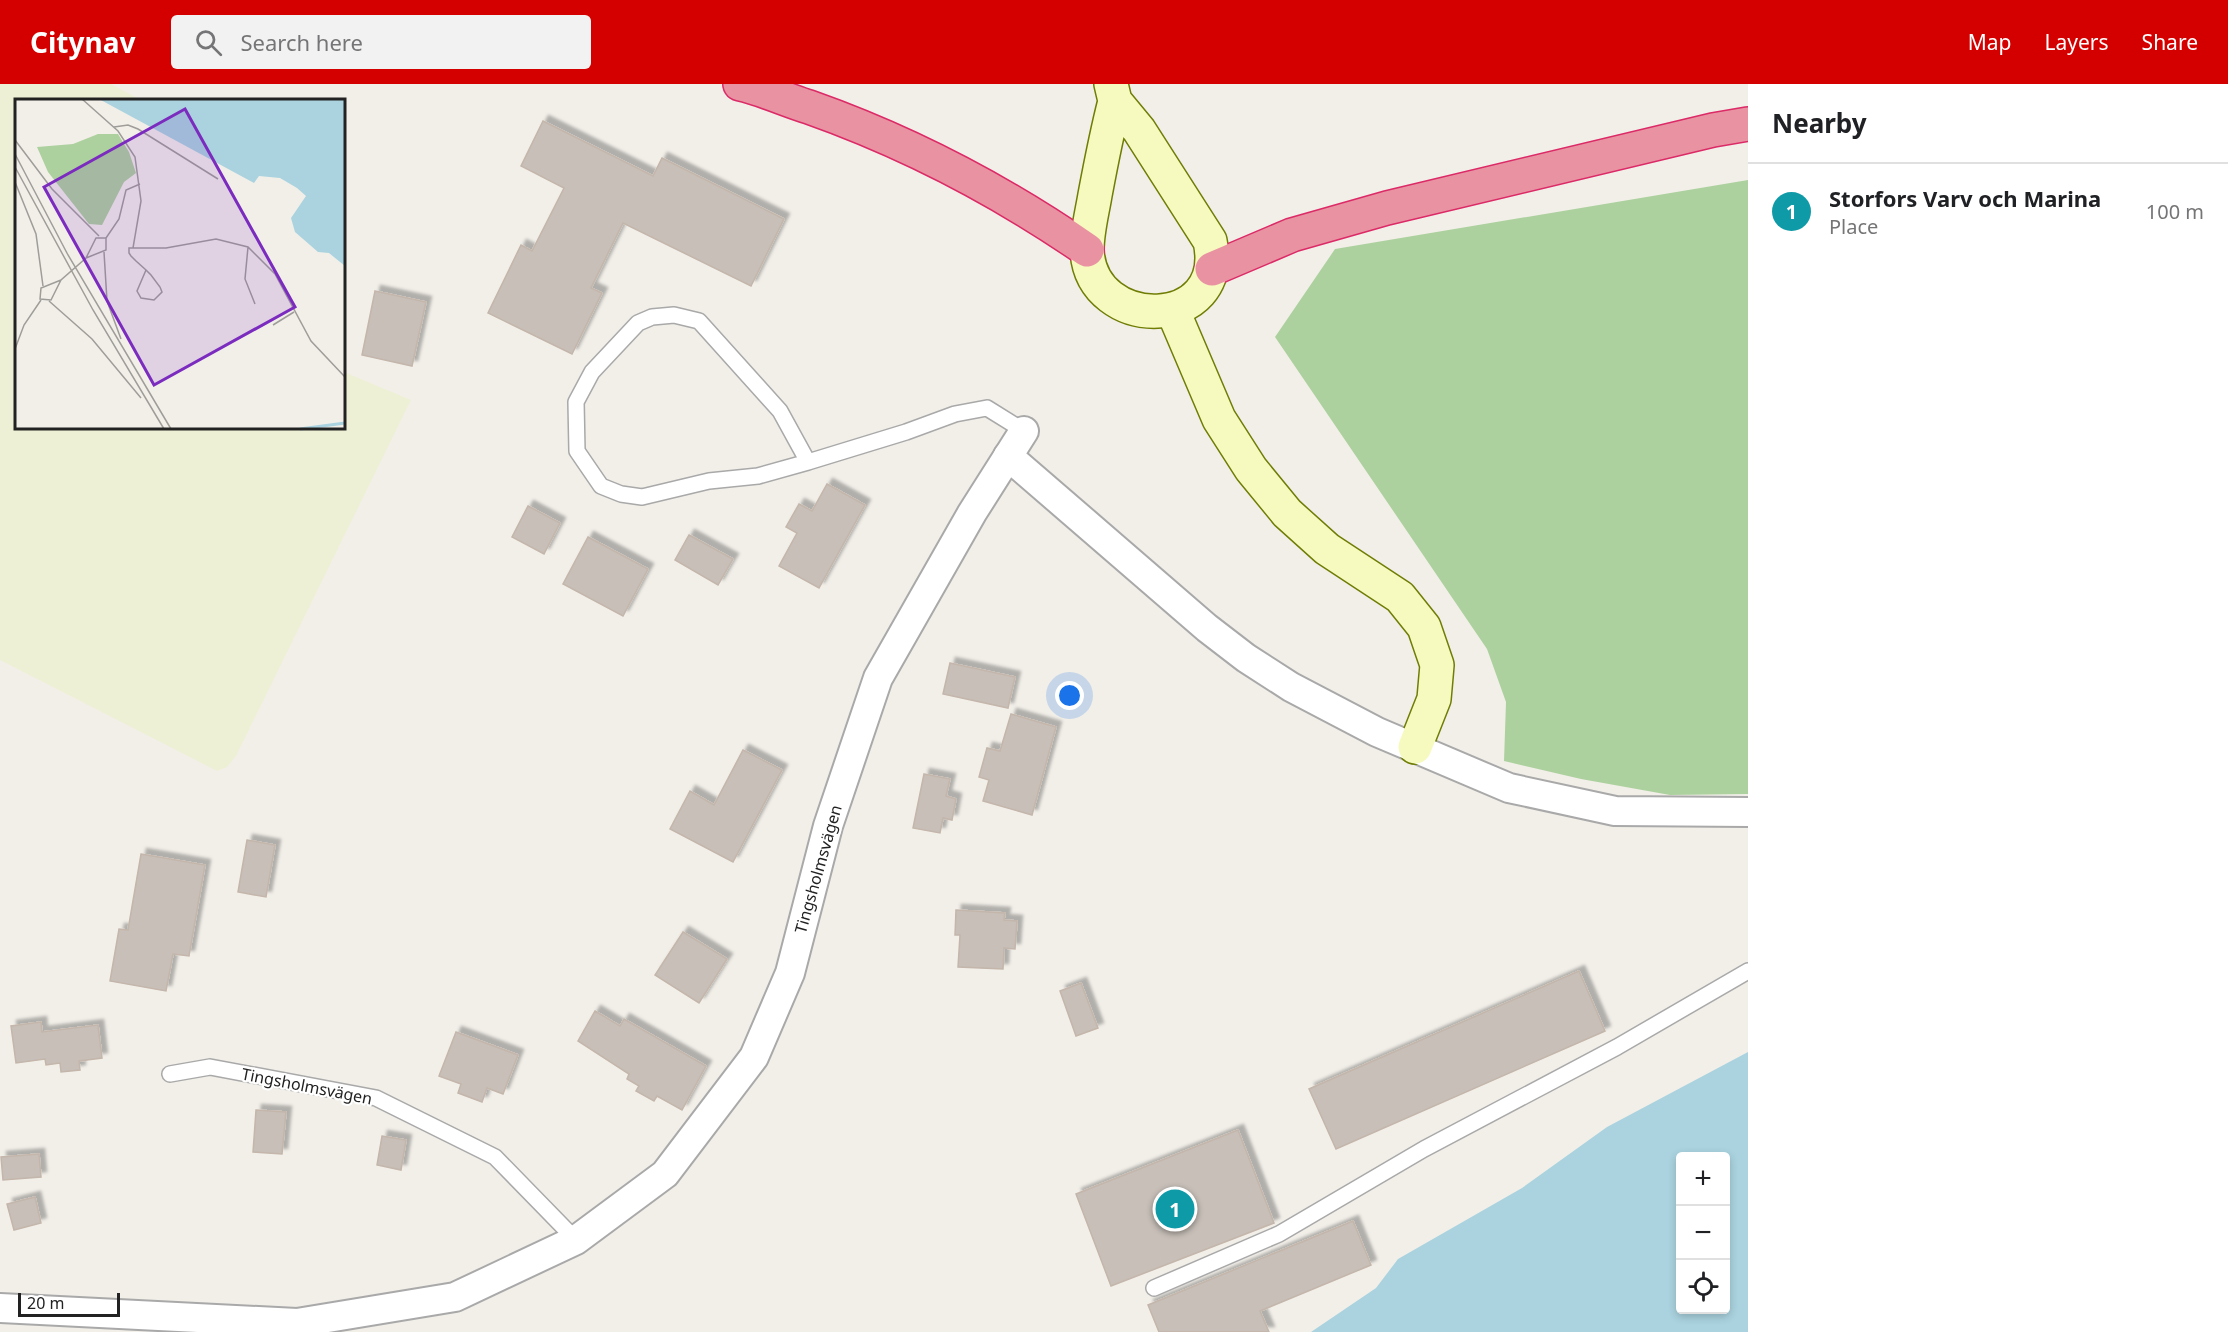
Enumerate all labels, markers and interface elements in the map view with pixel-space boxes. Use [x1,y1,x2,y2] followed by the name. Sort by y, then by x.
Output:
[171,15,591,69] search box
[30,23,135,61] text: Citynav
[192,26,225,59] icon: search
[240,27,363,57] text: Search here
[1968,28,2012,56] text: Map
[2045,28,2109,56] text: Layers
[2142,28,2198,56] text: Share
[15,99,345,429] inset map
[1772,105,1867,141] text: Nearby
[1829,183,2101,213] text: Storfors Varv och Marina
[1786,198,1797,225] text: 1
[2146,198,2204,225] text: 100 m
[1829,213,1878,240] text: Place
[1055,681,1084,710] your location
[789,802,847,936] street label: Tingsholmsvägen
[240,1063,374,1109] street label: Tingsholmsvägen
[1676,1152,1730,1314] map controls
[1676,1152,1730,1206] button: +
[1156,1186,1194,1232] pin: 1
[1676,1206,1730,1260] button: −
[1676,1260,1730,1314] button: locate
[18,1290,120,1318] scale bar
[27,1292,64,1314] text: 20 m

